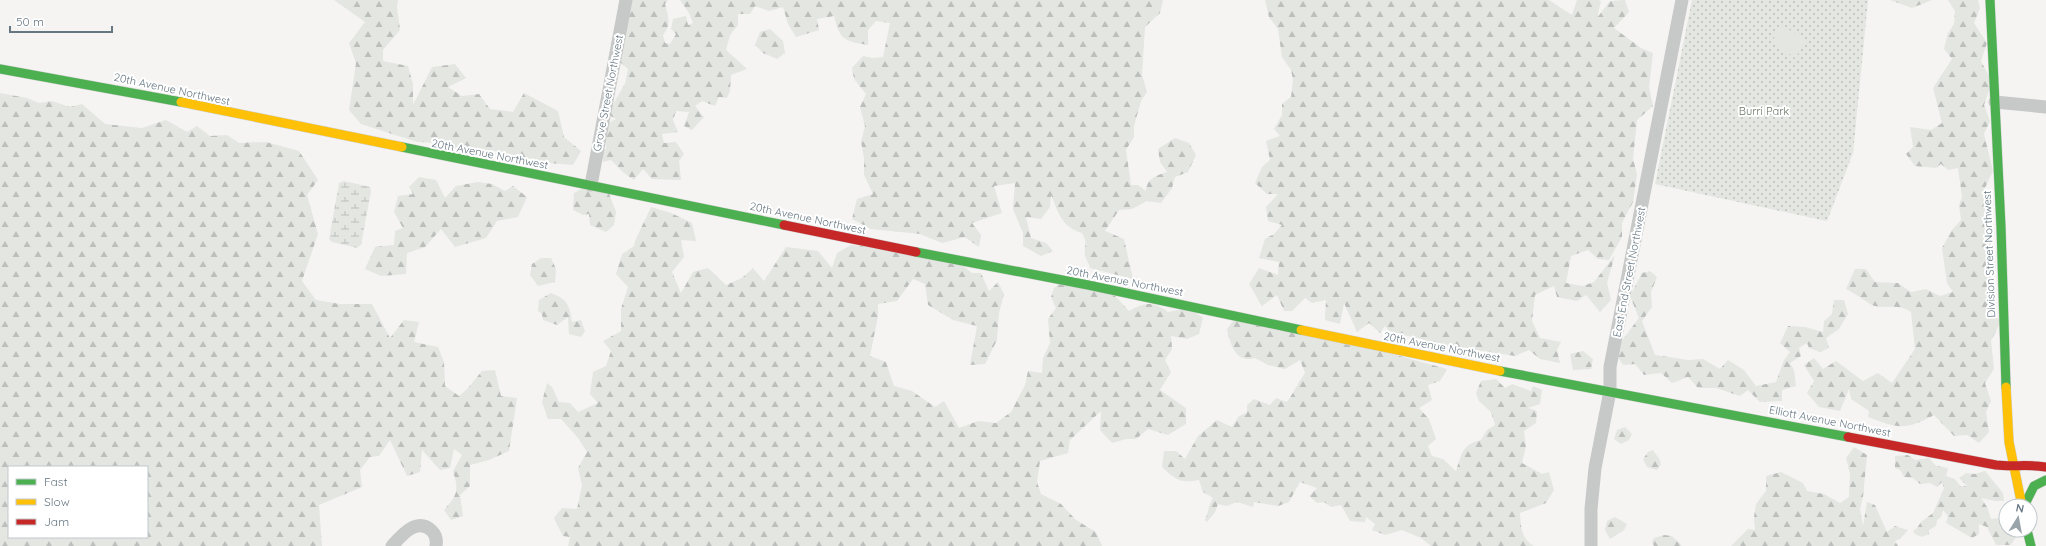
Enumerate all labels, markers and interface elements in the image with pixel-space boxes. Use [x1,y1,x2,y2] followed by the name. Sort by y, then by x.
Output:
[10,8,112,34] scale bar
[16,14,44,29] text: 50 m
[590,33,626,153] street label: Grove Street Northwest
[113,70,232,108] street label: 20th Avenue Northwest
[1739,104,1789,118] park label: Burri Park
[431,136,550,172] street label: 20th Avenue Northwest
[1980,190,1998,318] street label: Division Street Northwest
[749,199,868,237] street label: 20th Avenue Northwest
[1609,205,1649,338] street label: East End Street Northwest
[1066,263,1185,299] street label: 20th Avenue Northwest
[1383,329,1502,365] street label: 20th Avenue Northwest
[1768,402,1892,440] street label: Elliott Avenue Northwest
[8,466,148,538] legend
[44,474,68,489] text: Fast
[44,494,70,509] text: Slow
[1998,498,2038,538] north arrow
[2015,501,2025,516] text: N
[44,514,69,529] text: Jam

